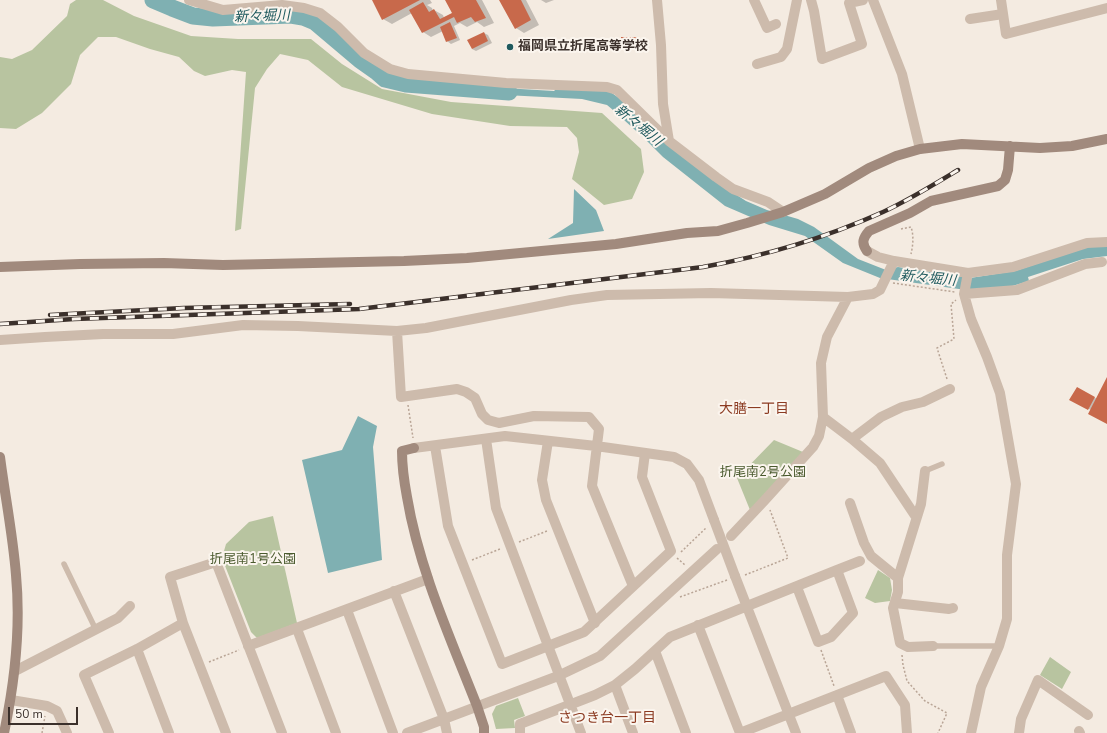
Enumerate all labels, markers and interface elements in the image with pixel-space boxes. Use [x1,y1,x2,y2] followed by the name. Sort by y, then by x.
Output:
[234,8,290,26] water label: 新々堀川
[518,39,648,55] place label: 福岡県立折尾高等学校
[505,42,515,52] marker: 福岡県立折尾高等学校
[611,102,665,150] water label: 新々堀川
[899,268,957,290] water label: 新々堀川
[719,402,789,418] district label: 大膳一丁目
[720,465,806,481] park label: 折尾南2号公園
[210,552,296,568] park label: 折尾南1号公園
[10,699,80,725] scale bar
[15,706,43,722] text: 50 m
[558,711,656,727] district label: さつき台一丁目

